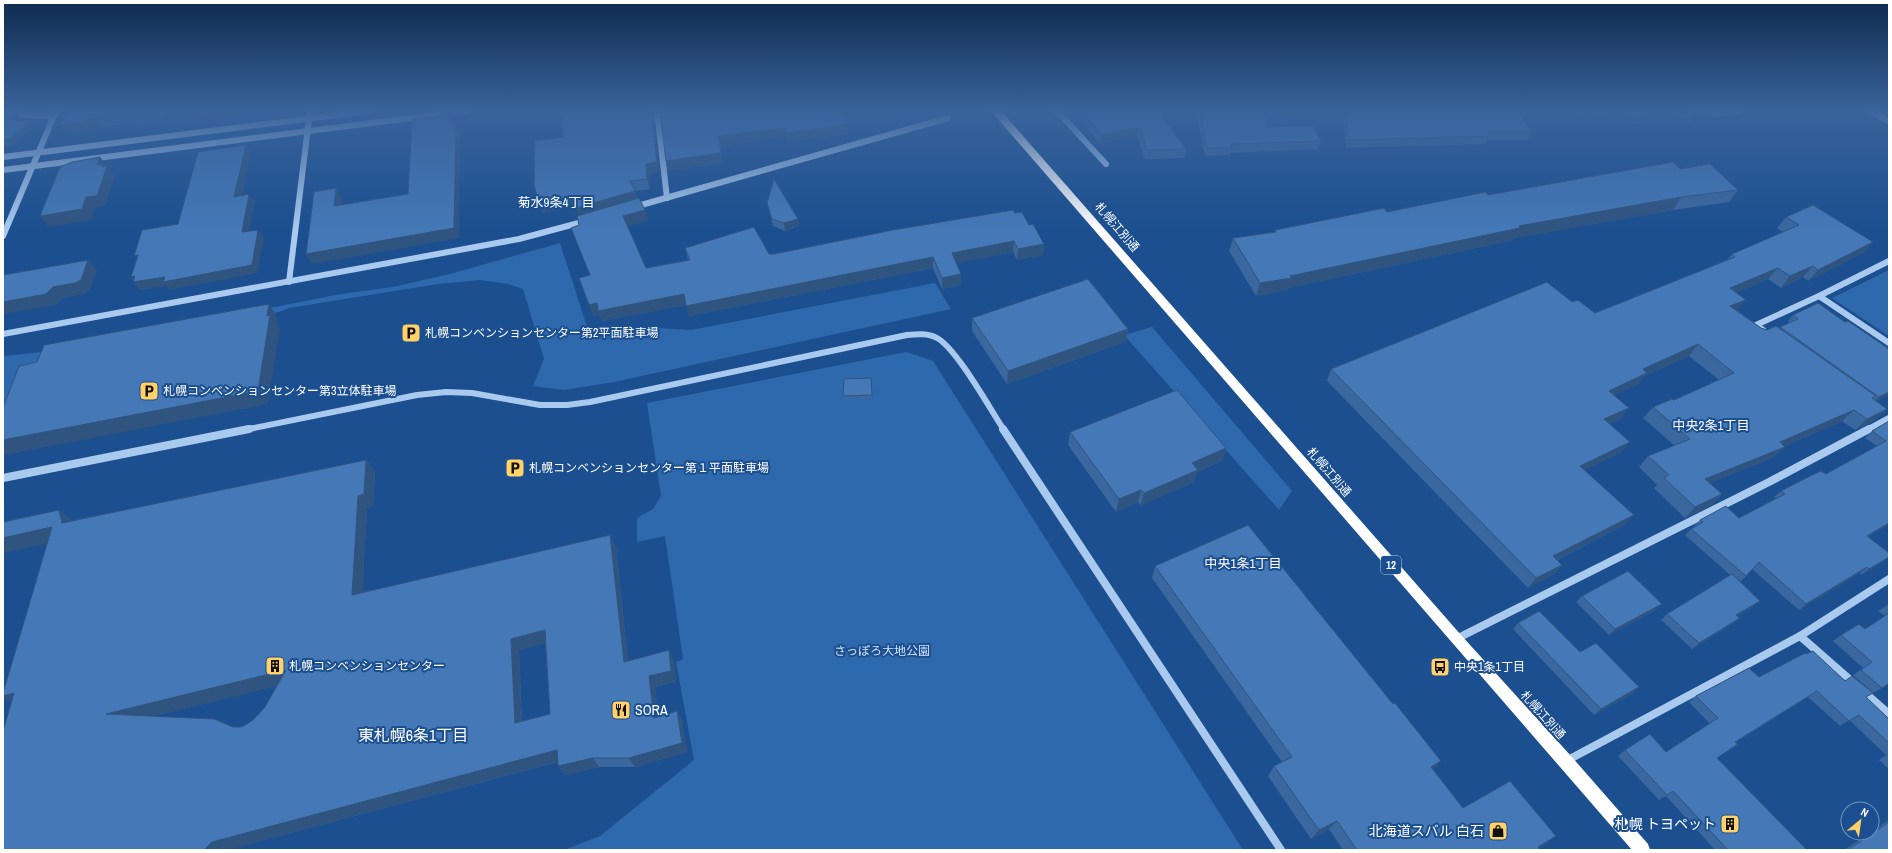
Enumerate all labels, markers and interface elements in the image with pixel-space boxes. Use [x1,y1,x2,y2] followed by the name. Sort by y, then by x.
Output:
[518,194,594,211] district label: 菊水9条4丁目
[1091,199,1143,255] street label: 札幌江別通
[400,322,422,344] parking icon: 札幌コンベンションセンター第2平面駐車場
[425,325,658,341] place label: 札幌コンベンションセンター第2平面駐車場
[138,380,160,402] parking icon: 札幌コンベンションセンター第3立体駐車場
[163,383,396,399] place label: 札幌コンベンションセンター第3立体駐車場
[1673,417,1749,434] district label: 中央2条1丁目
[1303,444,1355,500] street label: 札幌江別通
[504,457,526,479] parking icon: 札幌コンベンションセンター第１平面駐車場
[529,460,769,476] place label: 札幌コンベンションセンター第１平面駐車場
[1205,555,1281,572] district label: 中央1条1丁目
[1381,556,1401,574] road number: 12
[834,643,930,659] park label: さっぽろ大地公園
[264,655,286,677] building icon: 札幌コンベンションセンター
[1429,656,1451,678] bus stop icon: 中央1条1丁目
[289,658,445,674] place label: 札幌コンベンションセンター
[1454,659,1525,675] place label: 中央1条1丁目
[1517,687,1569,743] street label: 札幌江別通
[610,699,632,721] restaurant icon: SORA
[635,701,668,719] place label: SORA
[358,724,468,746] district label: 東札幌6条1丁目
[1840,801,1880,841] north arrow
[1859,805,1871,820] text: N
[1719,813,1741,835] building icon: 札幌 トヨペット
[1615,815,1716,833] place label: 札幌 トヨペット
[1487,820,1509,842] shop icon: 北海道スバル 白石
[1369,822,1484,840] place label: 北海道スバル 白石

